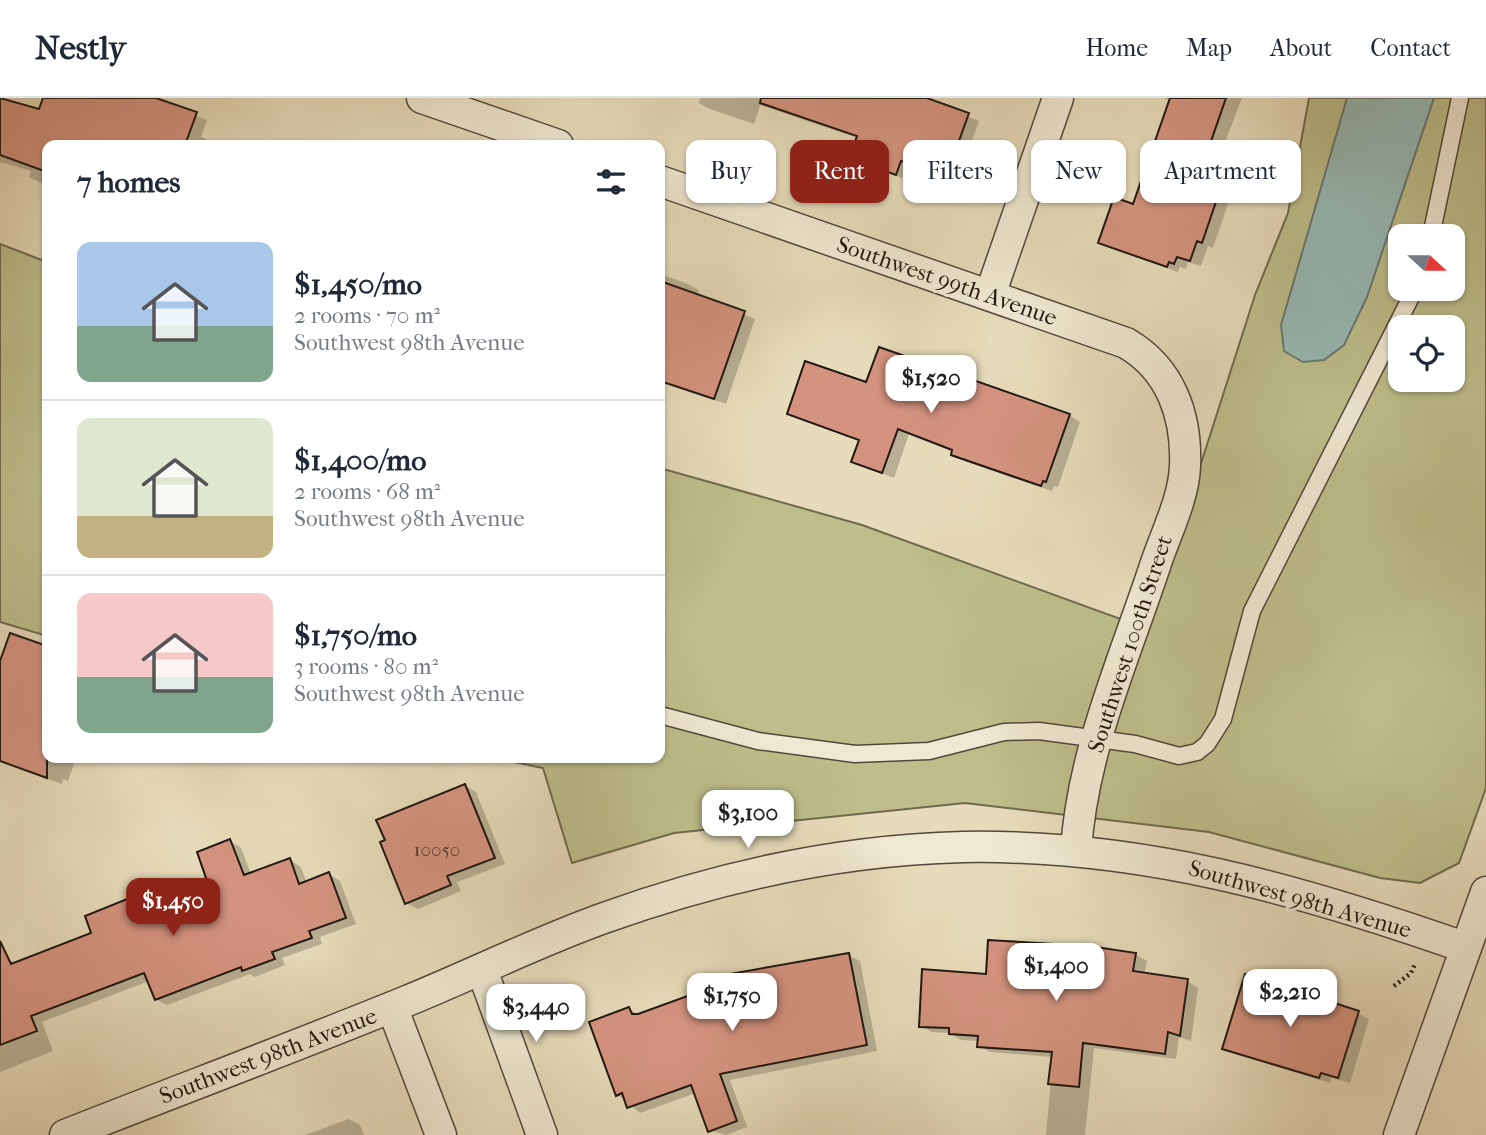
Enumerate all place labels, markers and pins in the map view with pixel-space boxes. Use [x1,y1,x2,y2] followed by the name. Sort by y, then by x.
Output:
[874,356,988,415] pin: $1,520
[691,790,805,850] pin: $3,100
[116,878,230,938] pin: $1,450
[999,944,1113,1003] pin: $1,400
[1233,970,1347,1029] pin: $2,210
[675,974,789,1033] pin: $1,750
[479,984,593,1044] pin: $3,440

